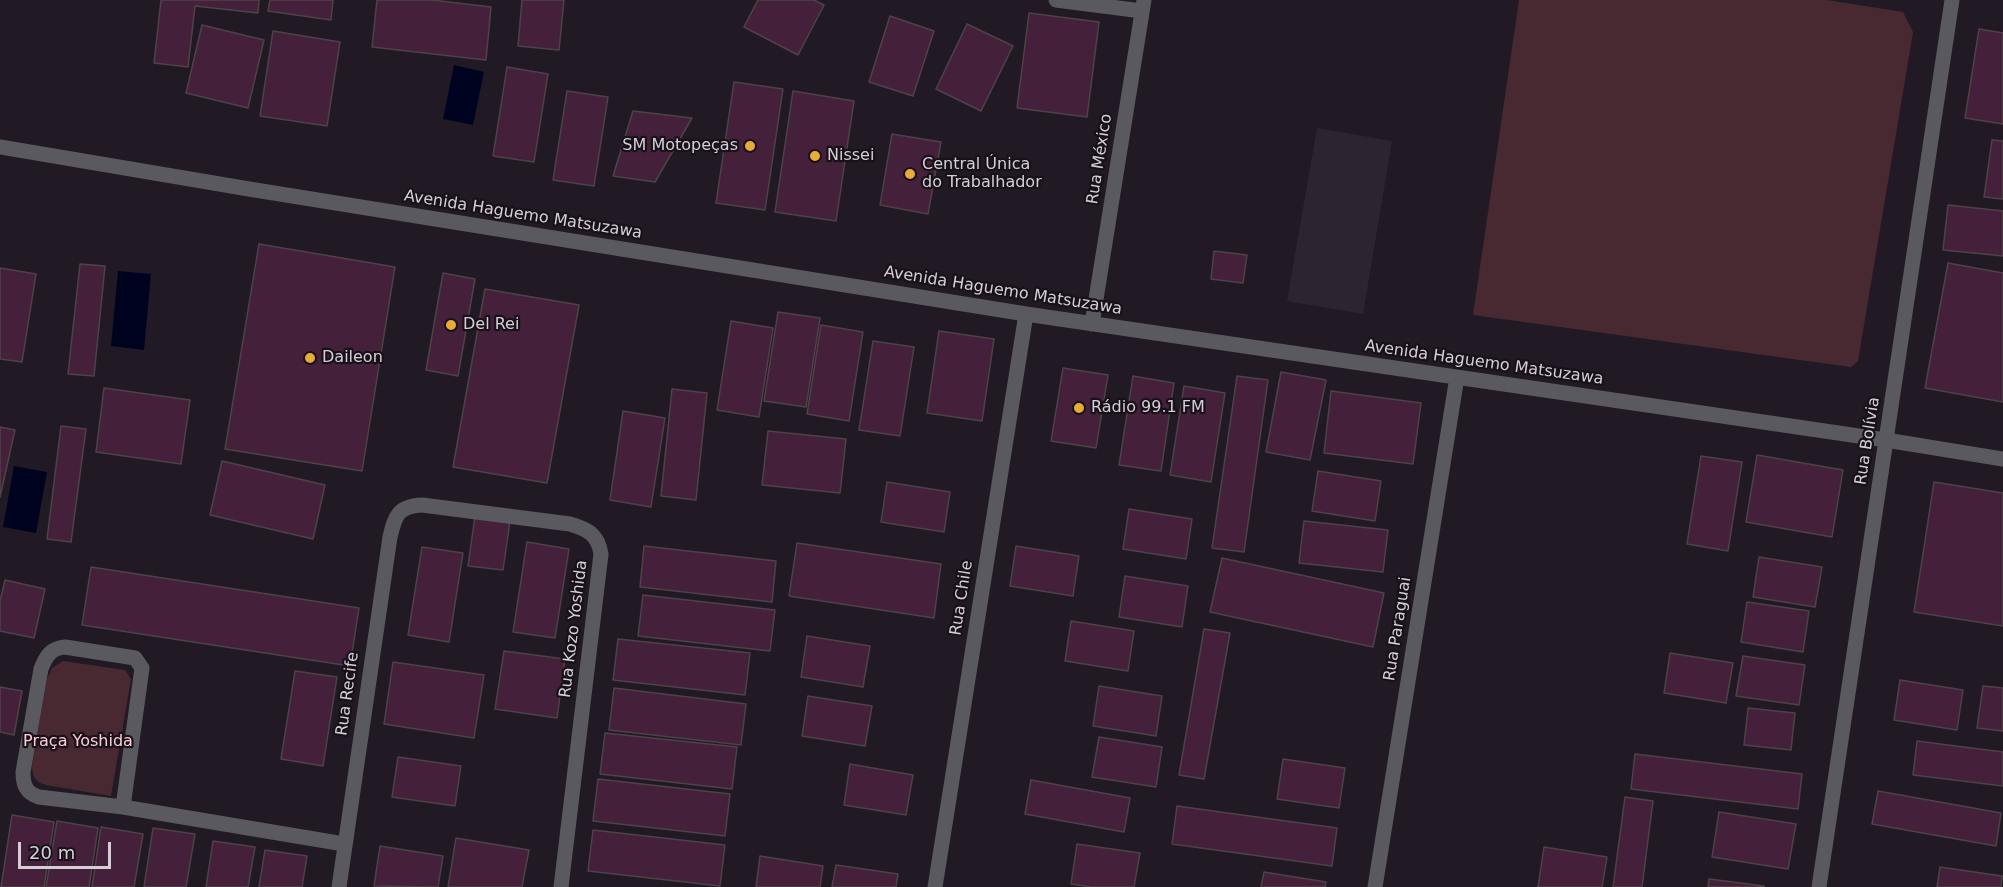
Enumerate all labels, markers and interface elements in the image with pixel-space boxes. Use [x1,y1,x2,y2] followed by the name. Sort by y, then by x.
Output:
[1083,112,1117,206] street label: Rua México
[622,136,738,156] place label: SM Motopeças
[743,139,757,153] marker: SM Motopeças
[827,146,874,166] place label: Nissei
[808,149,822,163] marker: Nissei
[922,155,1042,193] place label: Central Única do Trabalhador
[903,167,917,181] marker: Central Única do Trabalhador
[403,187,643,243] street label: Avenida Haguemo Matsuzawa
[883,263,1123,319] street label: Avenida Haguemo Matsuzawa
[463,315,519,335] place label: Del Rei
[444,318,458,332] marker: Del Rei
[1363,337,1605,389] street label: Avenida Haguemo Matsuzawa
[322,348,383,368] place label: Daileon
[303,351,317,365] marker: Daileon
[1852,396,1884,486] street label: Rua Bolívia
[1091,398,1205,418] place label: Rádio 99.1 FM
[1072,401,1086,415] marker: Rádio 99.1 FM
[556,559,592,699] street label: Rua Kozo Yoshida
[947,559,977,637] street label: Rua Chile
[1380,576,1416,682] street label: Rua Paraguai
[333,651,363,737] street label: Rua Recife
[23,732,133,752] park label: Praça Yoshida
[21,830,114,868] scale bar
[29,842,75,863] text: 20 m

